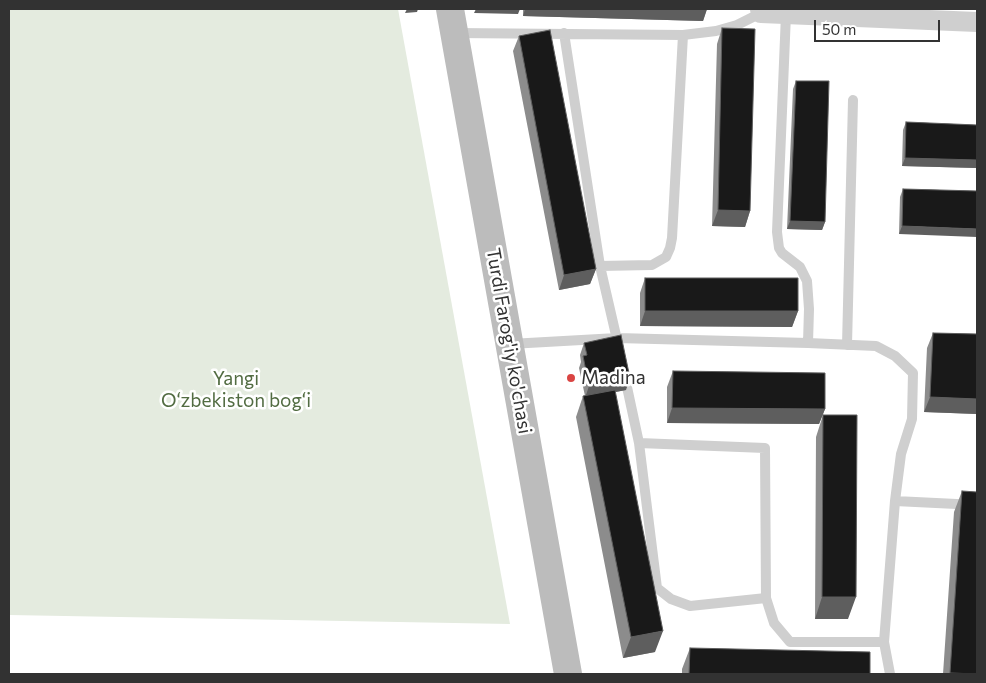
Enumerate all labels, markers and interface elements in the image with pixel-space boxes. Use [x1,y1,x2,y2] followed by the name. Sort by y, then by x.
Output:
[816,10,942,42] scale bar
[822,20,856,38] text: 50 m
[481,246,537,436] street label: Turdi Farog'iy ko'chasi
[581,367,646,389] place label: Madina
[161,368,311,412] park label: Yangi Oʻzbekiston bogʻi
[565,372,577,384] marker: Madina

